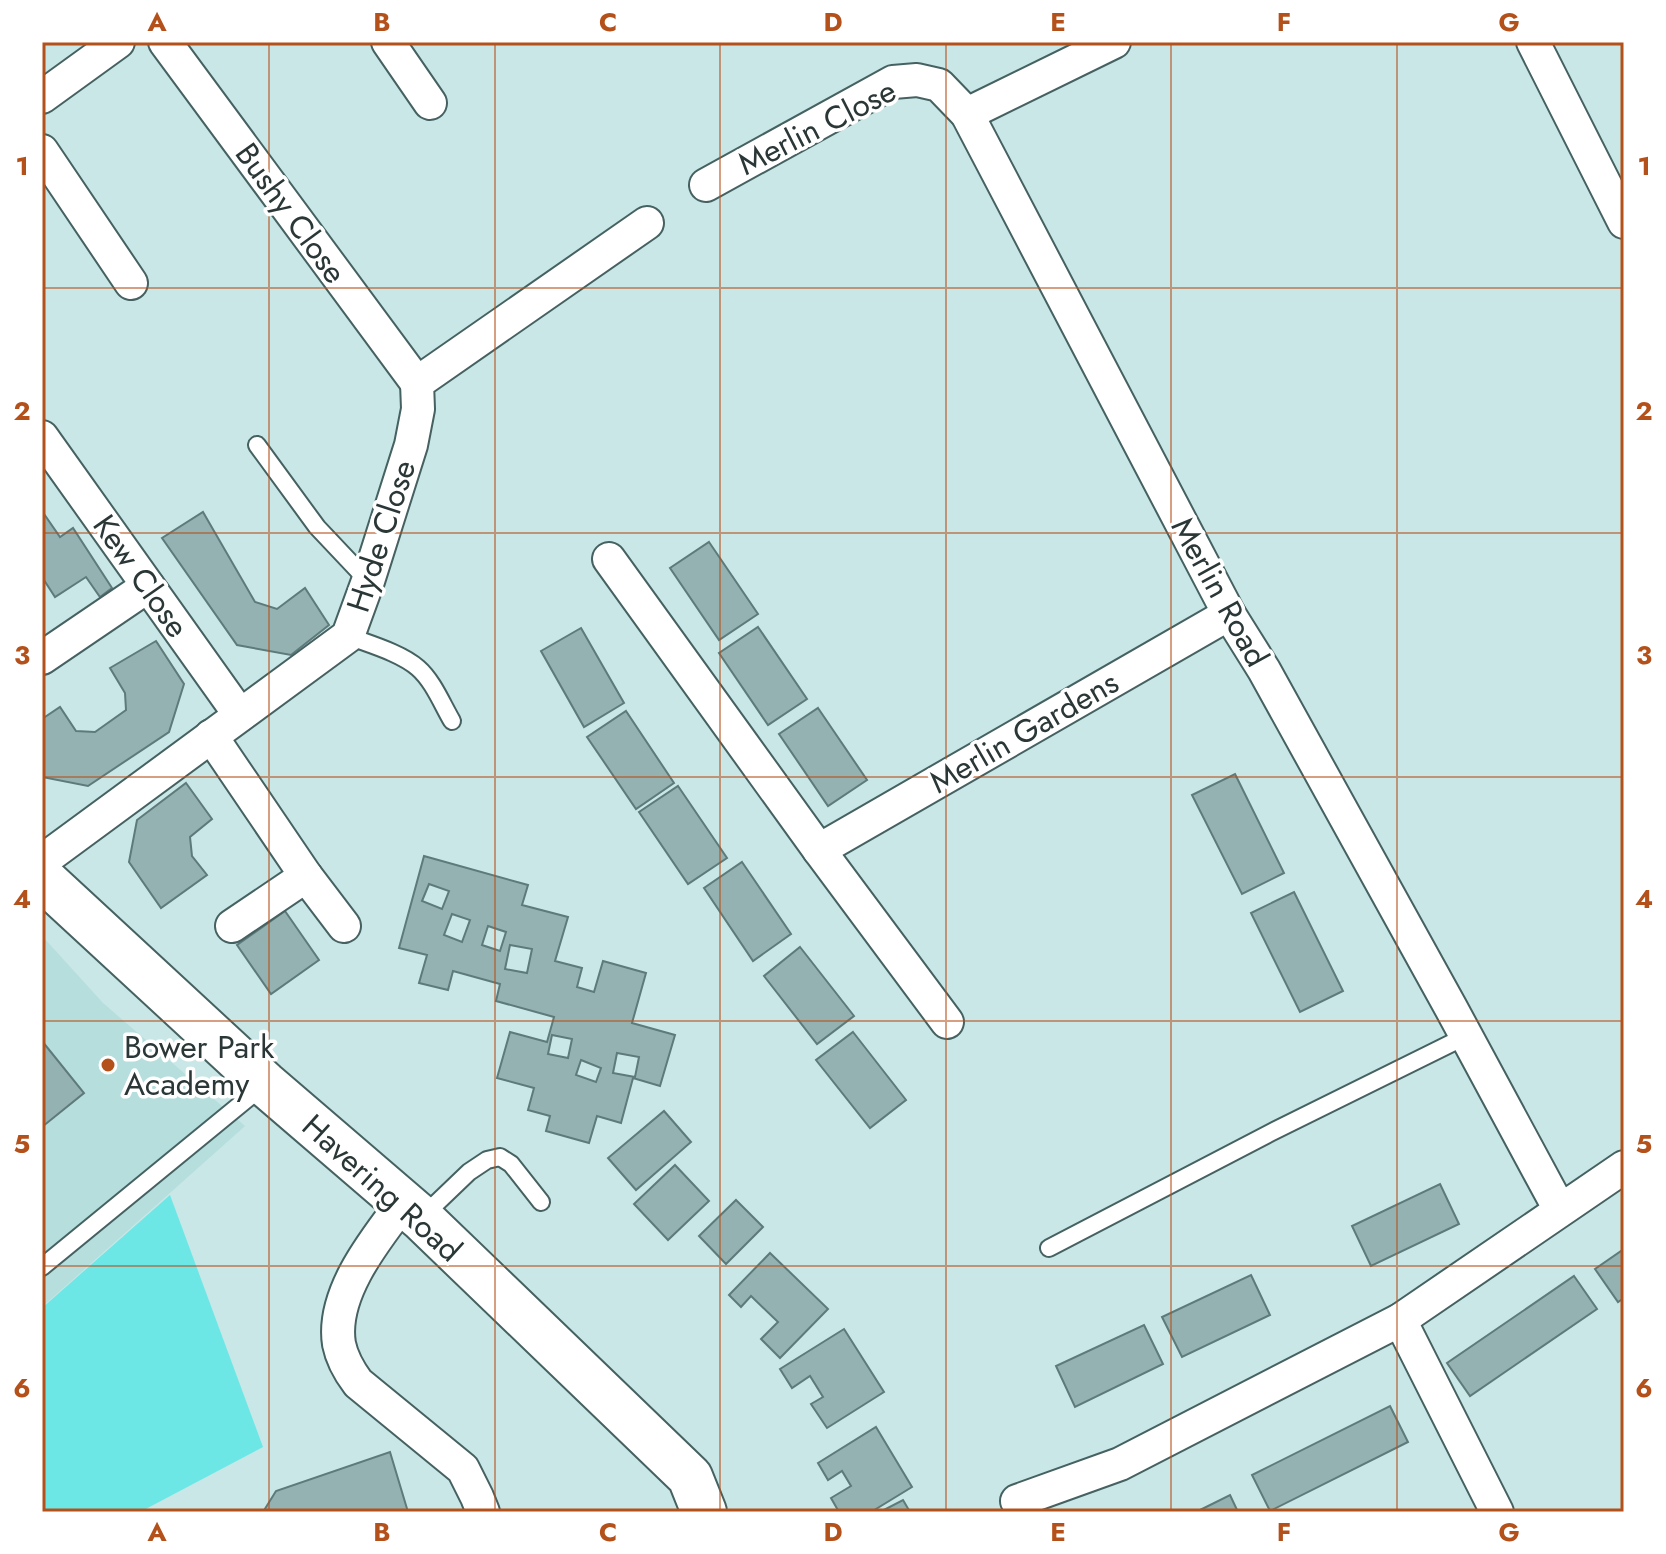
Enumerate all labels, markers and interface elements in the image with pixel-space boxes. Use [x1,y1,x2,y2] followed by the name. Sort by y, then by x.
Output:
[146,3,167,41] text: A
[373,3,391,41] text: B
[599,3,617,41] text: C
[823,3,843,41] text: D
[1050,3,1066,41] text: E
[1277,3,1291,41] text: F
[1498,3,1520,41] text: G
[730,68,904,186] street label: Merlin Close
[224,133,358,293] street label: Bushy Close
[15,147,29,185] text: 1
[1637,147,1651,185] text: 1
[13,392,31,430] text: 2
[1635,392,1653,430] text: 2
[335,454,427,618] street label: Hyde Close
[82,505,200,647] street label: Kew Close
[1160,509,1280,675] street label: Merlin Road
[14,636,30,674] text: 3
[1636,636,1652,674] text: 3
[921,659,1127,805] street label: Merlin Gardens
[13,880,31,918] text: 4
[1635,880,1653,918] text: 4
[124,1024,275,1107] place label: Bower Park Academy
[99,1056,117,1074] marker: Bower Park Academy
[292,1104,472,1272] street label: Havering Road
[14,1125,30,1163] text: 5
[1636,1125,1652,1163] text: 5
[13,1369,31,1407] text: 6
[1635,1369,1653,1407] text: 6
[146,1513,167,1551] text: A
[373,1513,391,1551] text: B
[599,1513,617,1551] text: C
[823,1513,843,1551] text: D
[1050,1513,1066,1551] text: E
[1277,1513,1291,1551] text: F
[1498,1513,1520,1551] text: G

